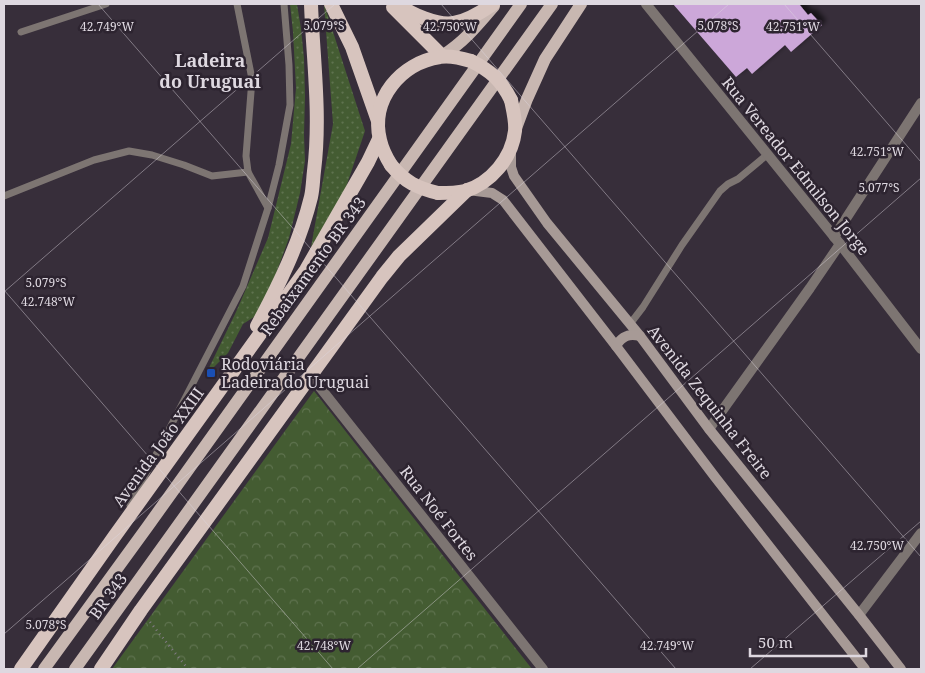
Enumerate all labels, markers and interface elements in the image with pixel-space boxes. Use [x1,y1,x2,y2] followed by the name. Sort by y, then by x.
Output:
[303,17,345,34] text: 5.079°S
[697,17,739,34] text: 5.078°S
[80,18,134,35] text: 42.749°W
[423,18,477,35] text: 42.750°W
[766,18,820,35] text: 42.751°W
[159,48,261,93] district label: Ladeira do Uruguai
[717,72,875,260] street label: Rua Vereador Edmilson Jorge
[850,143,904,160] text: 42.751°W
[858,179,900,196] text: 5.077°S
[255,192,371,340] street label: Rebaixamento BR 343
[25,274,67,291] text: 5.079°S
[21,293,75,310] text: 42.748°W
[643,320,777,484] street label: Avenida Zequinha Freire
[221,353,369,393] place label: Rodoviária Ladeira do Uruguai
[205,367,217,379] marker: Rodoviária Ladeira do Uruguai
[107,383,209,511] street label: Avenida João XXIII
[395,461,483,565] street label: Rua Noé Fortes
[850,537,904,554] text: 42.750°W
[84,568,132,623] street label: BR 343
[25,616,67,633] text: 5.078°S
[750,626,866,658] scale bar
[758,632,793,652] text: 50 m
[297,637,351,654] text: 42.748°W
[640,637,694,654] text: 42.749°W

